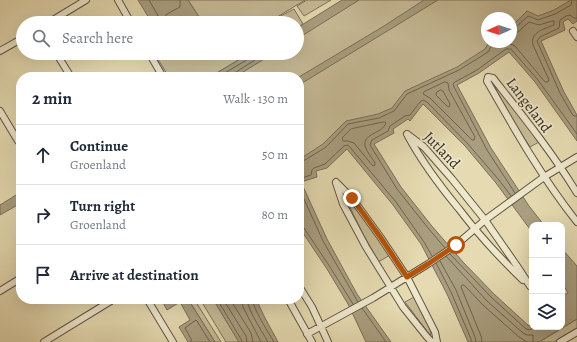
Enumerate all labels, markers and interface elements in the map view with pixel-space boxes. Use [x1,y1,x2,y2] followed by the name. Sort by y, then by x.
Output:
[481,12,517,48] north arrow
[16,16,304,60] search box
[30,27,52,49] icon: search
[62,28,133,48] text: Search here
[502,73,557,137] street label: Langeland
[32,87,72,110] text: 2 min
[223,90,288,107] text: Walk · 130 m
[419,127,465,174] street label: Jutland
[70,136,128,156] text: Continue
[32,144,54,166] icon: ahead
[262,146,288,163] text: 50 m
[70,156,126,173] text: Groenland
[343,189,361,207] route end
[70,196,135,216] text: Turn right
[32,204,54,226] icon: right
[261,206,288,223] text: 80 m
[70,216,126,233] text: Groenland
[529,222,565,330] map controls
[529,222,565,258] button: +
[447,236,465,254] route start
[529,258,565,294] button: −
[32,264,54,286] icon: arrive
[70,265,199,285] text: Arrive at destination
[529,294,565,330] button: layers

